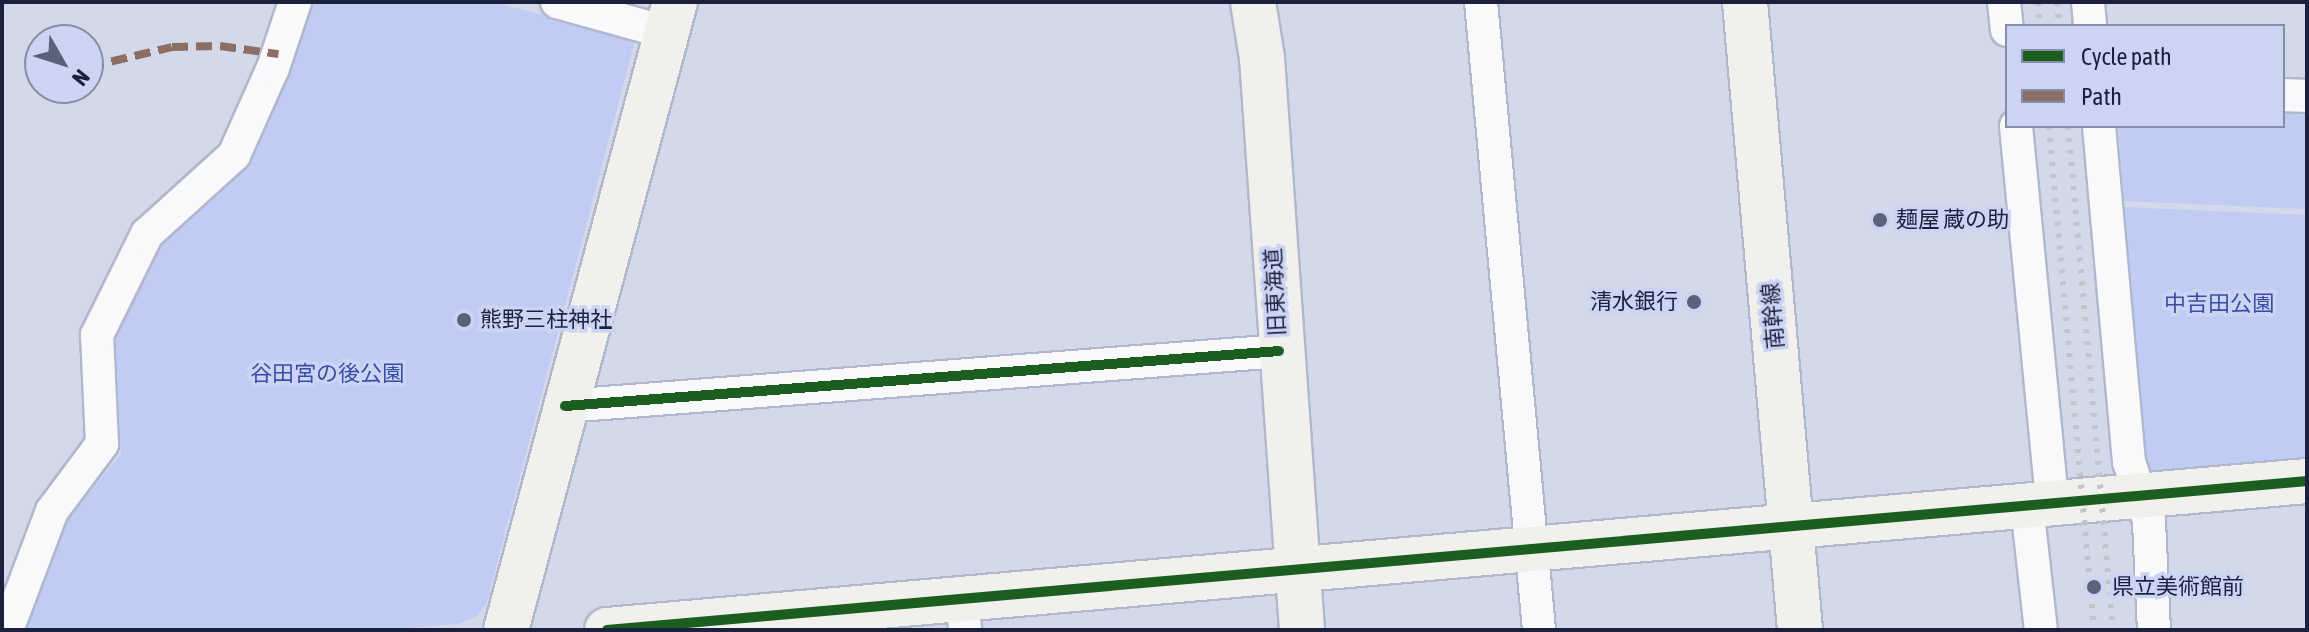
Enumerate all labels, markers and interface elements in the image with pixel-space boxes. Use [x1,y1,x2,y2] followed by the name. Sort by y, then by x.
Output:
[24,24,104,104] north arrow
[2005,24,2285,128] legend
[2081,43,2172,70] text: Cycle path
[67,65,95,91] text: N
[2081,83,2122,110] text: Path
[1896,207,2009,233] place label: 麺屋 蔵の助
[1871,211,1889,229] marker: 麺屋 蔵の助
[1260,247,1290,337] street label: 旧東海道
[1757,282,1789,350] street label: 南幹線
[1590,289,1678,315] place label: 清水銀行
[2164,291,2274,317] park label: 中吉田公園
[1685,293,1703,311] marker: 清水銀行
[480,307,612,333] place label: 熊野三柱神社
[455,311,473,329] marker: 熊野三柱神社
[250,361,404,387] park label: 谷田宮の後公園
[2112,574,2244,600] place label: 県立美術館前
[2083,576,2105,598] marker: 県立美術館前

